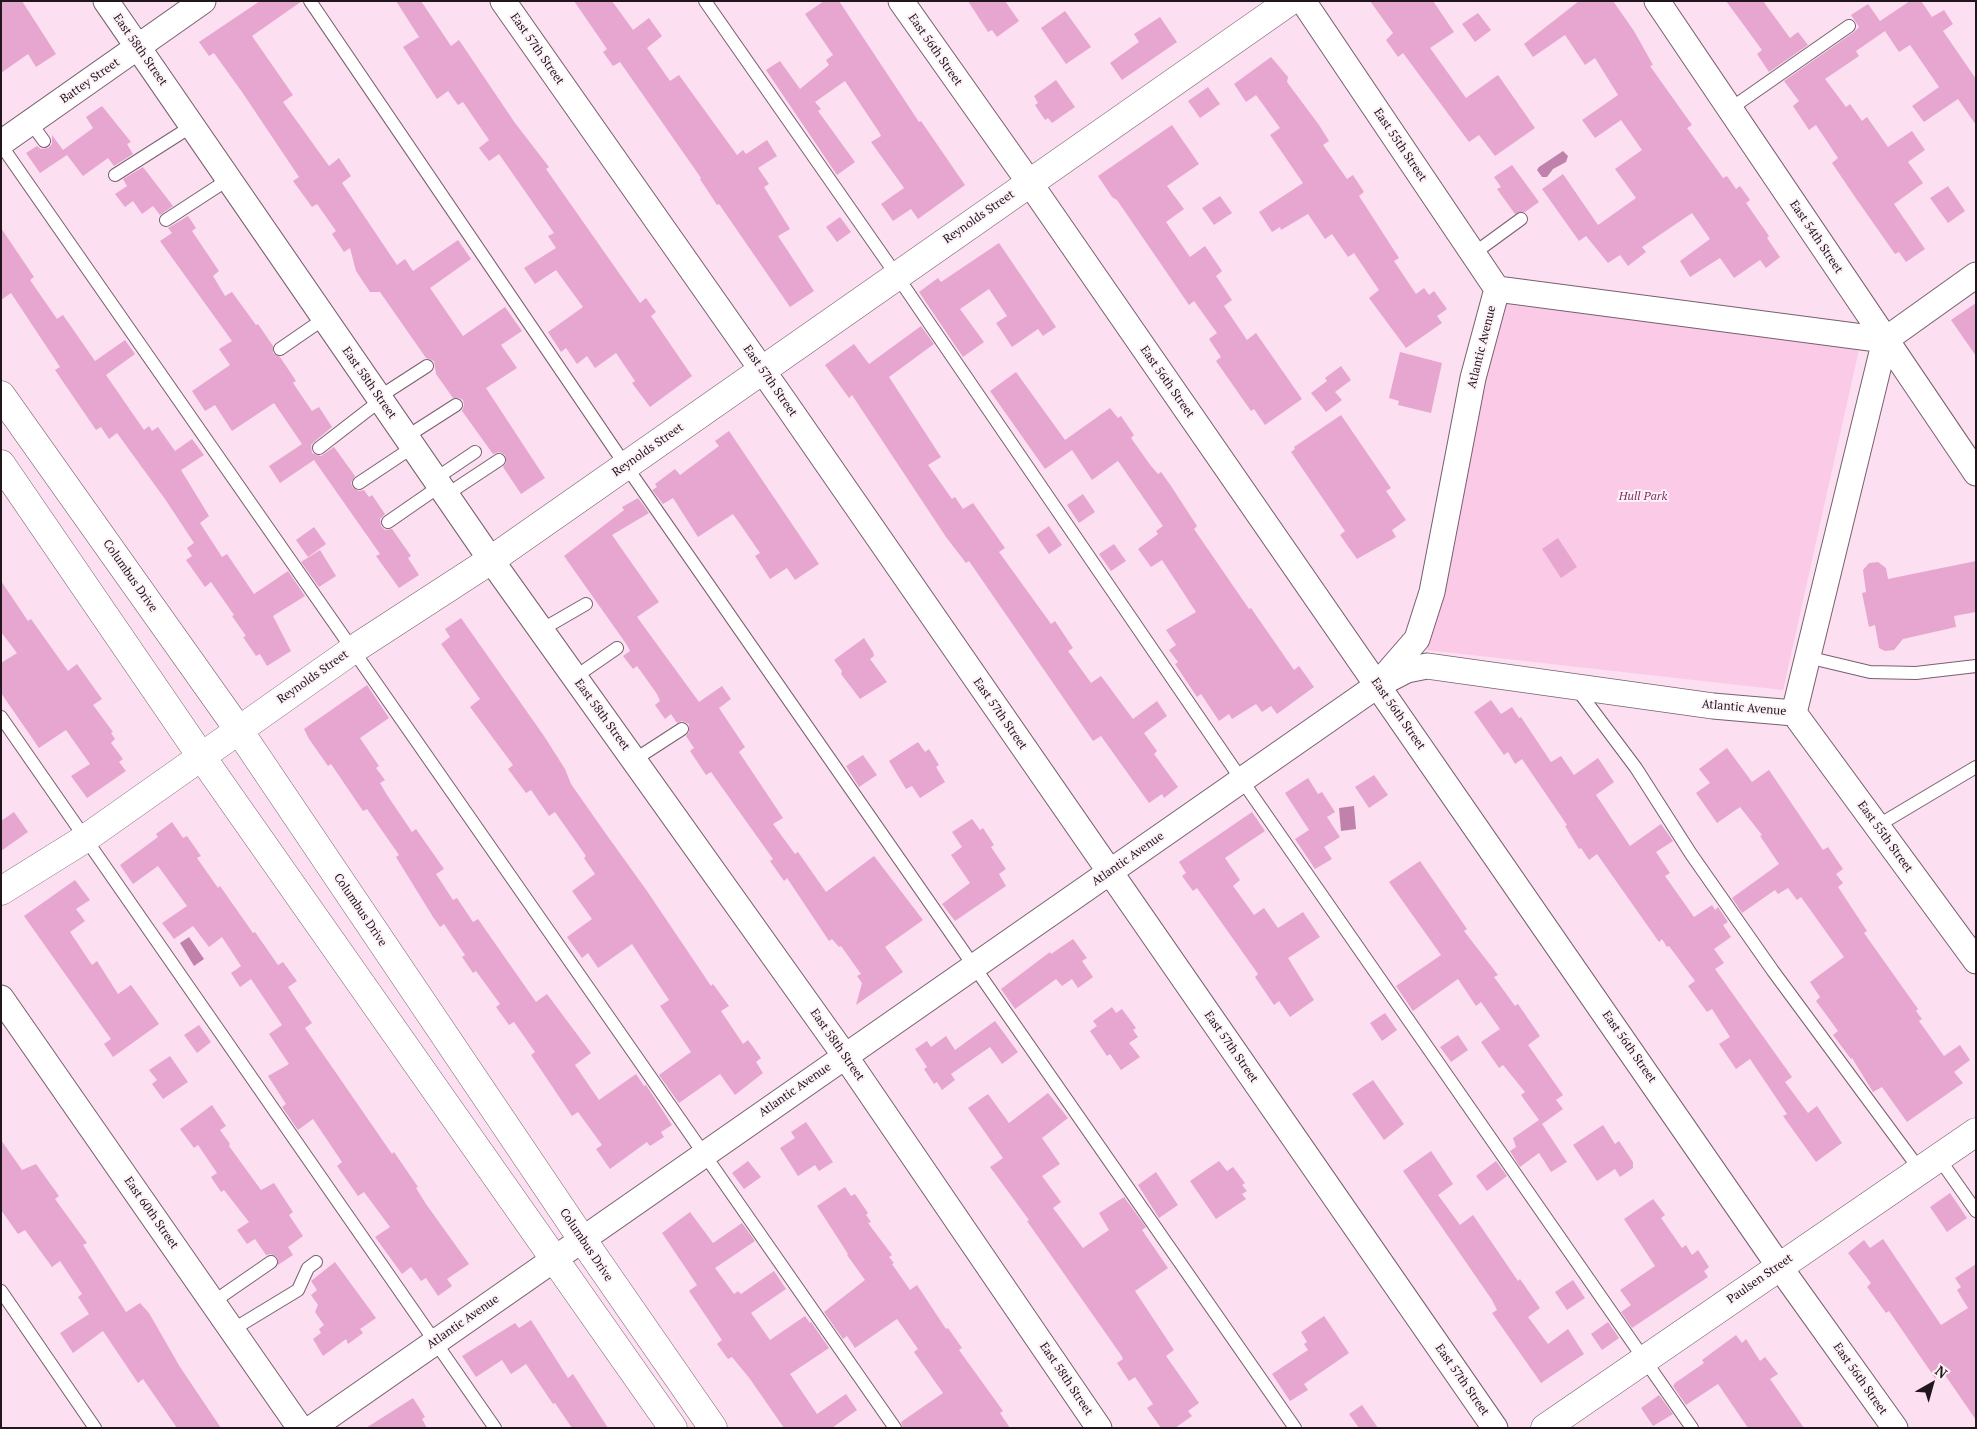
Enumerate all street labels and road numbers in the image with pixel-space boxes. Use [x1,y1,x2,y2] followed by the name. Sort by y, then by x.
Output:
[507,10,567,88] street label: East 57th Street
[110,11,170,89] street label: East 58th Street
[905,11,965,89] street label: East 56th Street
[58,55,122,107] street label: Battey Street
[1370,106,1430,184] street label: East 55th Street
[941,187,1017,247] street label: Reynolds Street
[1786,198,1846,276] street label: East 54th Street
[1465,304,1499,390] street label: Atlantic Avenue
[740,342,800,420] street label: East 57th Street
[1137,343,1197,421] street label: East 56th Street
[339,344,399,422] street label: East 58th Street
[610,420,686,480] street label: Reynolds Street
[100,537,160,615] street label: Columbus Drive
[275,647,351,707] street label: Reynolds Street
[970,675,1030,753] street label: East 57th Street
[1368,675,1428,753] street label: East 56th Street
[571,676,633,754] street label: East 58th Street
[1701,697,1787,719] street label: Atlantic Avenue
[1854,798,1916,876] street label: East 55th Street
[1089,829,1167,889] street label: Atlantic Avenue
[330,871,390,949] street label: Columbus Drive
[807,1006,867,1084] street label: East 58th Street
[1201,1008,1261,1086] street label: East 57th Street
[1599,1008,1659,1086] street label: East 56th Street
[756,1060,834,1120] street label: Atlantic Avenue
[121,1174,181,1252] street label: East 60th Street
[556,1206,616,1284] street label: Columbus Drive
[1724,1251,1796,1307] street label: Paulsen Street
[424,1292,502,1352] street label: Atlantic Avenue
[1036,1340,1096,1418] street label: East 58th Street
[1830,1340,1890,1418] street label: East 56th Street
[1432,1341,1492,1419] street label: East 57th Street

